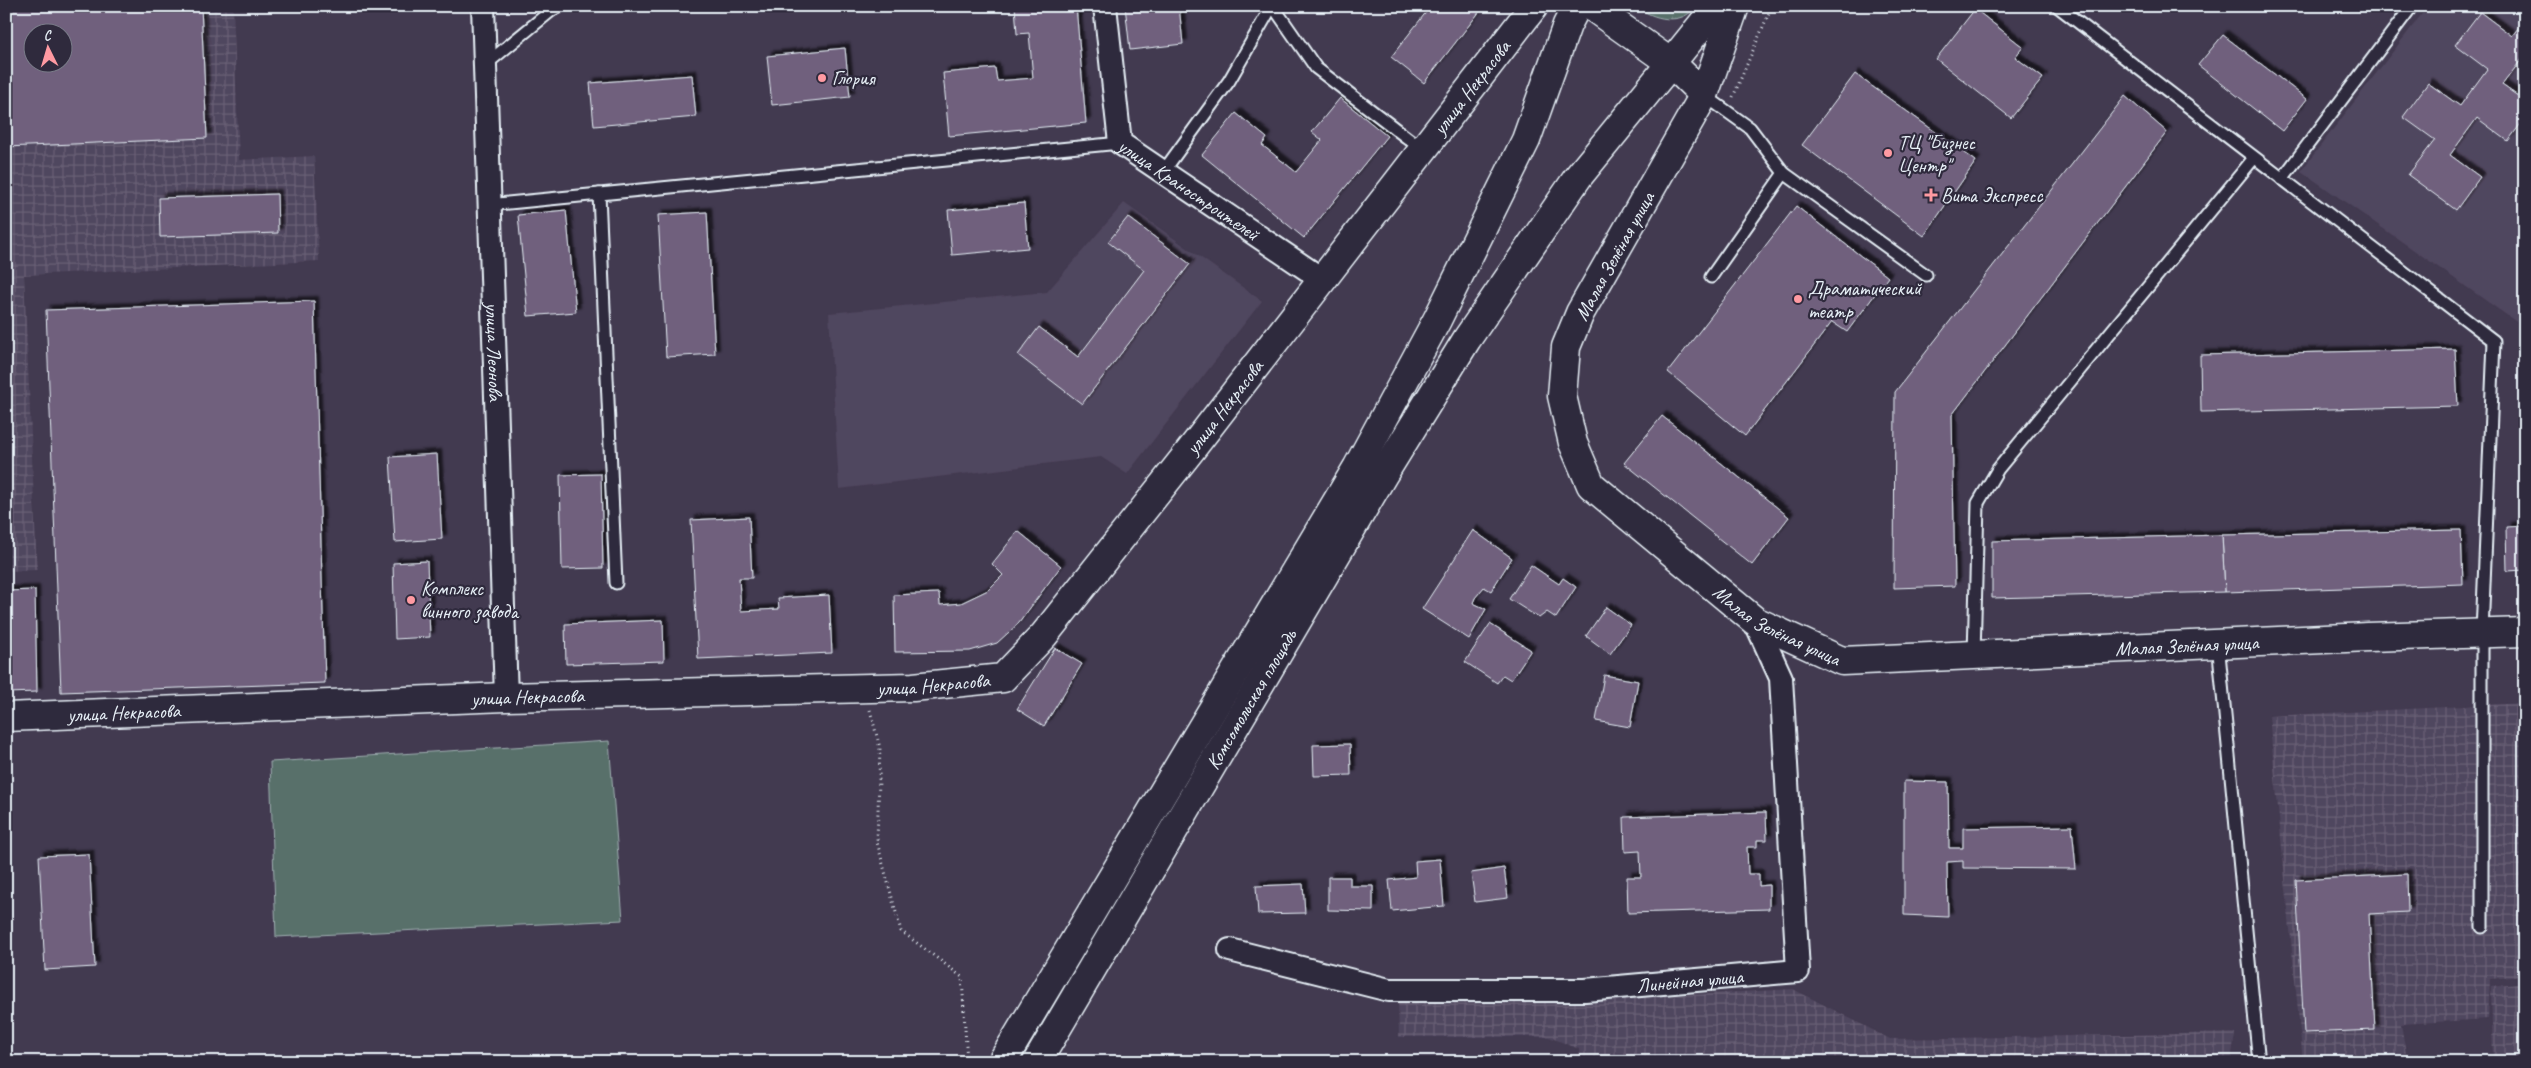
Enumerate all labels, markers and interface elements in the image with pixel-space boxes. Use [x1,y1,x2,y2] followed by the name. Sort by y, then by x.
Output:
[22,22,72,72] north arrow
[43,27,53,44] text: С
[1427,34,1517,141] street label: улица Некрасова
[832,66,877,91] place label: Глория
[816,72,828,84] marker: Глория
[1898,130,1975,178] place label: ТЦ "Бизнес Центр"
[1112,133,1266,247] street label: улица Краностроителей
[1882,147,1894,159] marker: ТЦ "Бизнес Центр"
[1941,183,2043,208] place label: Вита Экспресс
[1569,186,1661,325] street label: Малая Зелёная улица
[1925,189,1937,201] marker: Вита Экспресс
[1808,276,1923,324] place label: Драматический театр
[1792,293,1804,305] marker: Драматический театр
[480,301,508,403] street label: улица Леонова
[1179,354,1270,460] street label: улица Некрасова
[421,576,520,624] place label: Комплекс винного завода
[1708,579,1846,672] street label: Малая Зелёная улица
[405,594,417,606] marker: Комплекс винного завода
[1200,624,1303,774] street label: Комсомольская площадь
[2115,630,2261,662] street label: Малая Зелёная улица
[876,667,992,701] street label: улица Некрасова
[470,683,586,711] street label: улица Некрасова
[66,698,182,728] street label: улица Некрасова
[1635,964,1746,998] street label: Линейная улица

